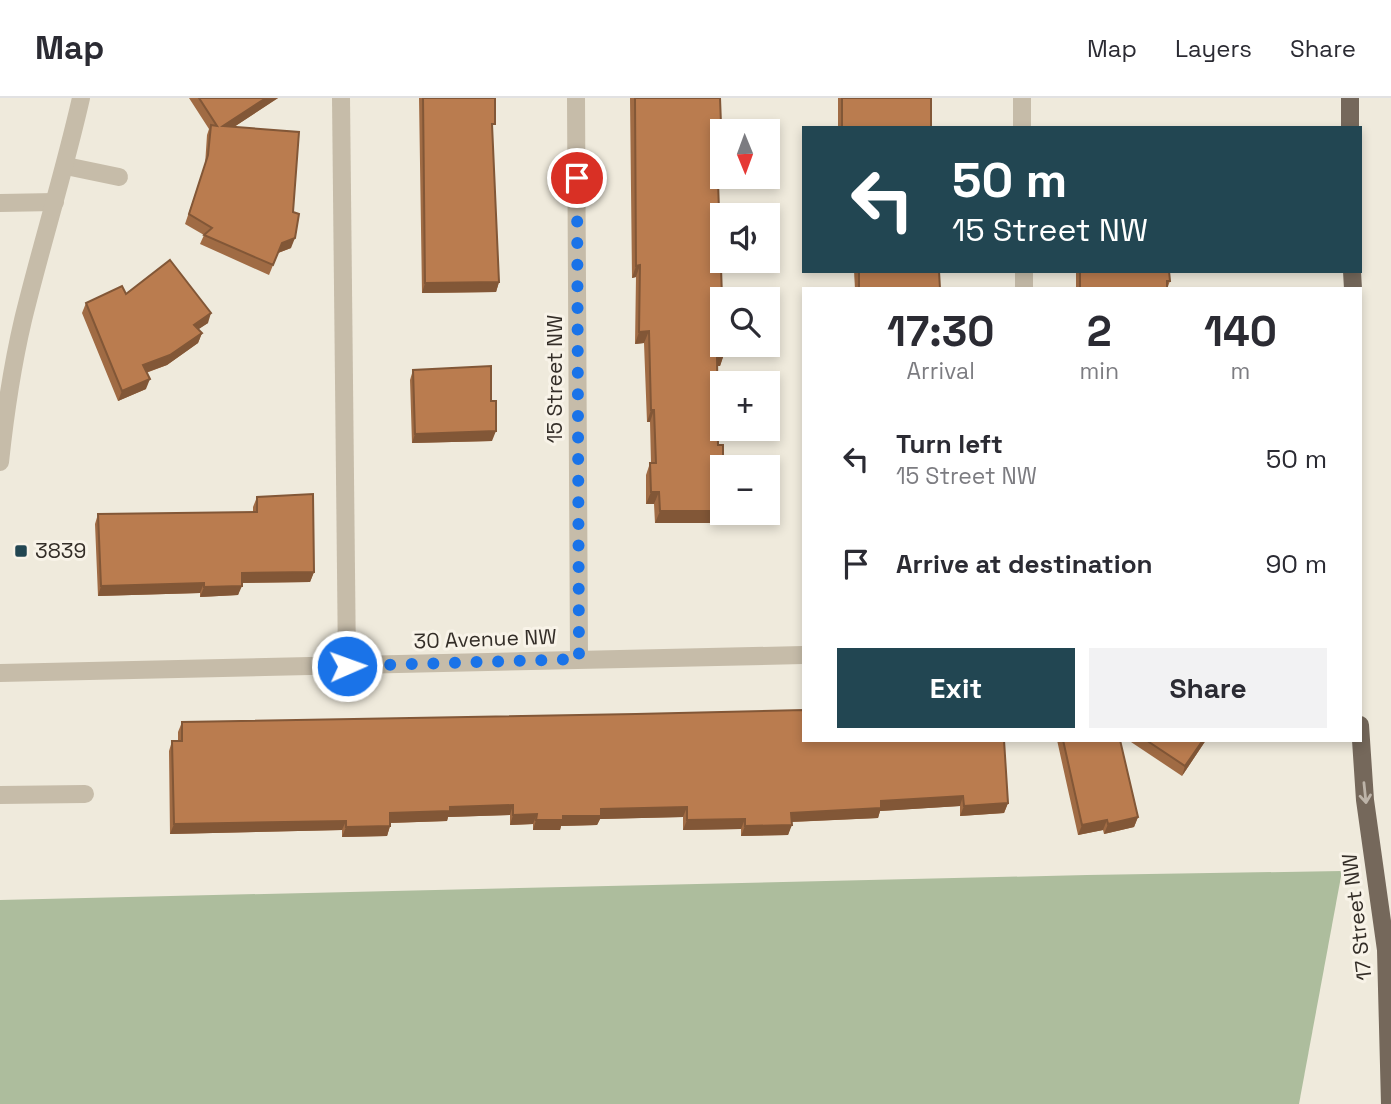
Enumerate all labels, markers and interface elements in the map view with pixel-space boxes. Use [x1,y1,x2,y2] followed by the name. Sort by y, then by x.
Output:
[35,27,104,69] text: Map
[1087,33,1137,64] text: Map
[1175,33,1252,64] text: Layers
[1290,33,1356,64] text: Share
[710,119,780,189] north arrow
[710,119,780,525] map controls
[547,148,607,208] pin
[952,149,1067,211] text: 50 m
[837,154,928,245] icon: left
[558,159,596,197] icon: arrive
[710,203,780,273] button: sound
[952,210,1148,250] text: 15 Street NW
[710,287,780,357] button: search
[887,305,995,358] text: 17:30
[1087,305,1112,358] text: 2
[1204,305,1277,358] text: 140
[541,315,568,443] street label: 15 Street NW
[907,356,975,386] text: Arrival
[1080,356,1119,386] text: min
[1231,356,1250,386] text: m
[710,371,780,441] button: +
[896,427,1003,461] text: Turn left
[837,440,875,478] icon: left
[1266,442,1327,476] text: 50 m
[710,455,780,525] button: −
[896,461,1037,491] text: 15 Street NW
[35,537,86,564] place label: 3839
[13,543,29,559] marker: 3839
[837,545,875,583] icon: arrive
[896,547,1153,581] text: Arrive at destination
[1265,547,1327,581] text: 90 m
[413,623,557,654] street label: 30 Avenue NW
[310,629,384,703] position arrow
[837,648,1075,728] button: Exit
[1089,648,1327,728] button: Share
[1358,782,1371,804] one-way arrow
[1335,852,1378,982] street label: 17 Street NW

